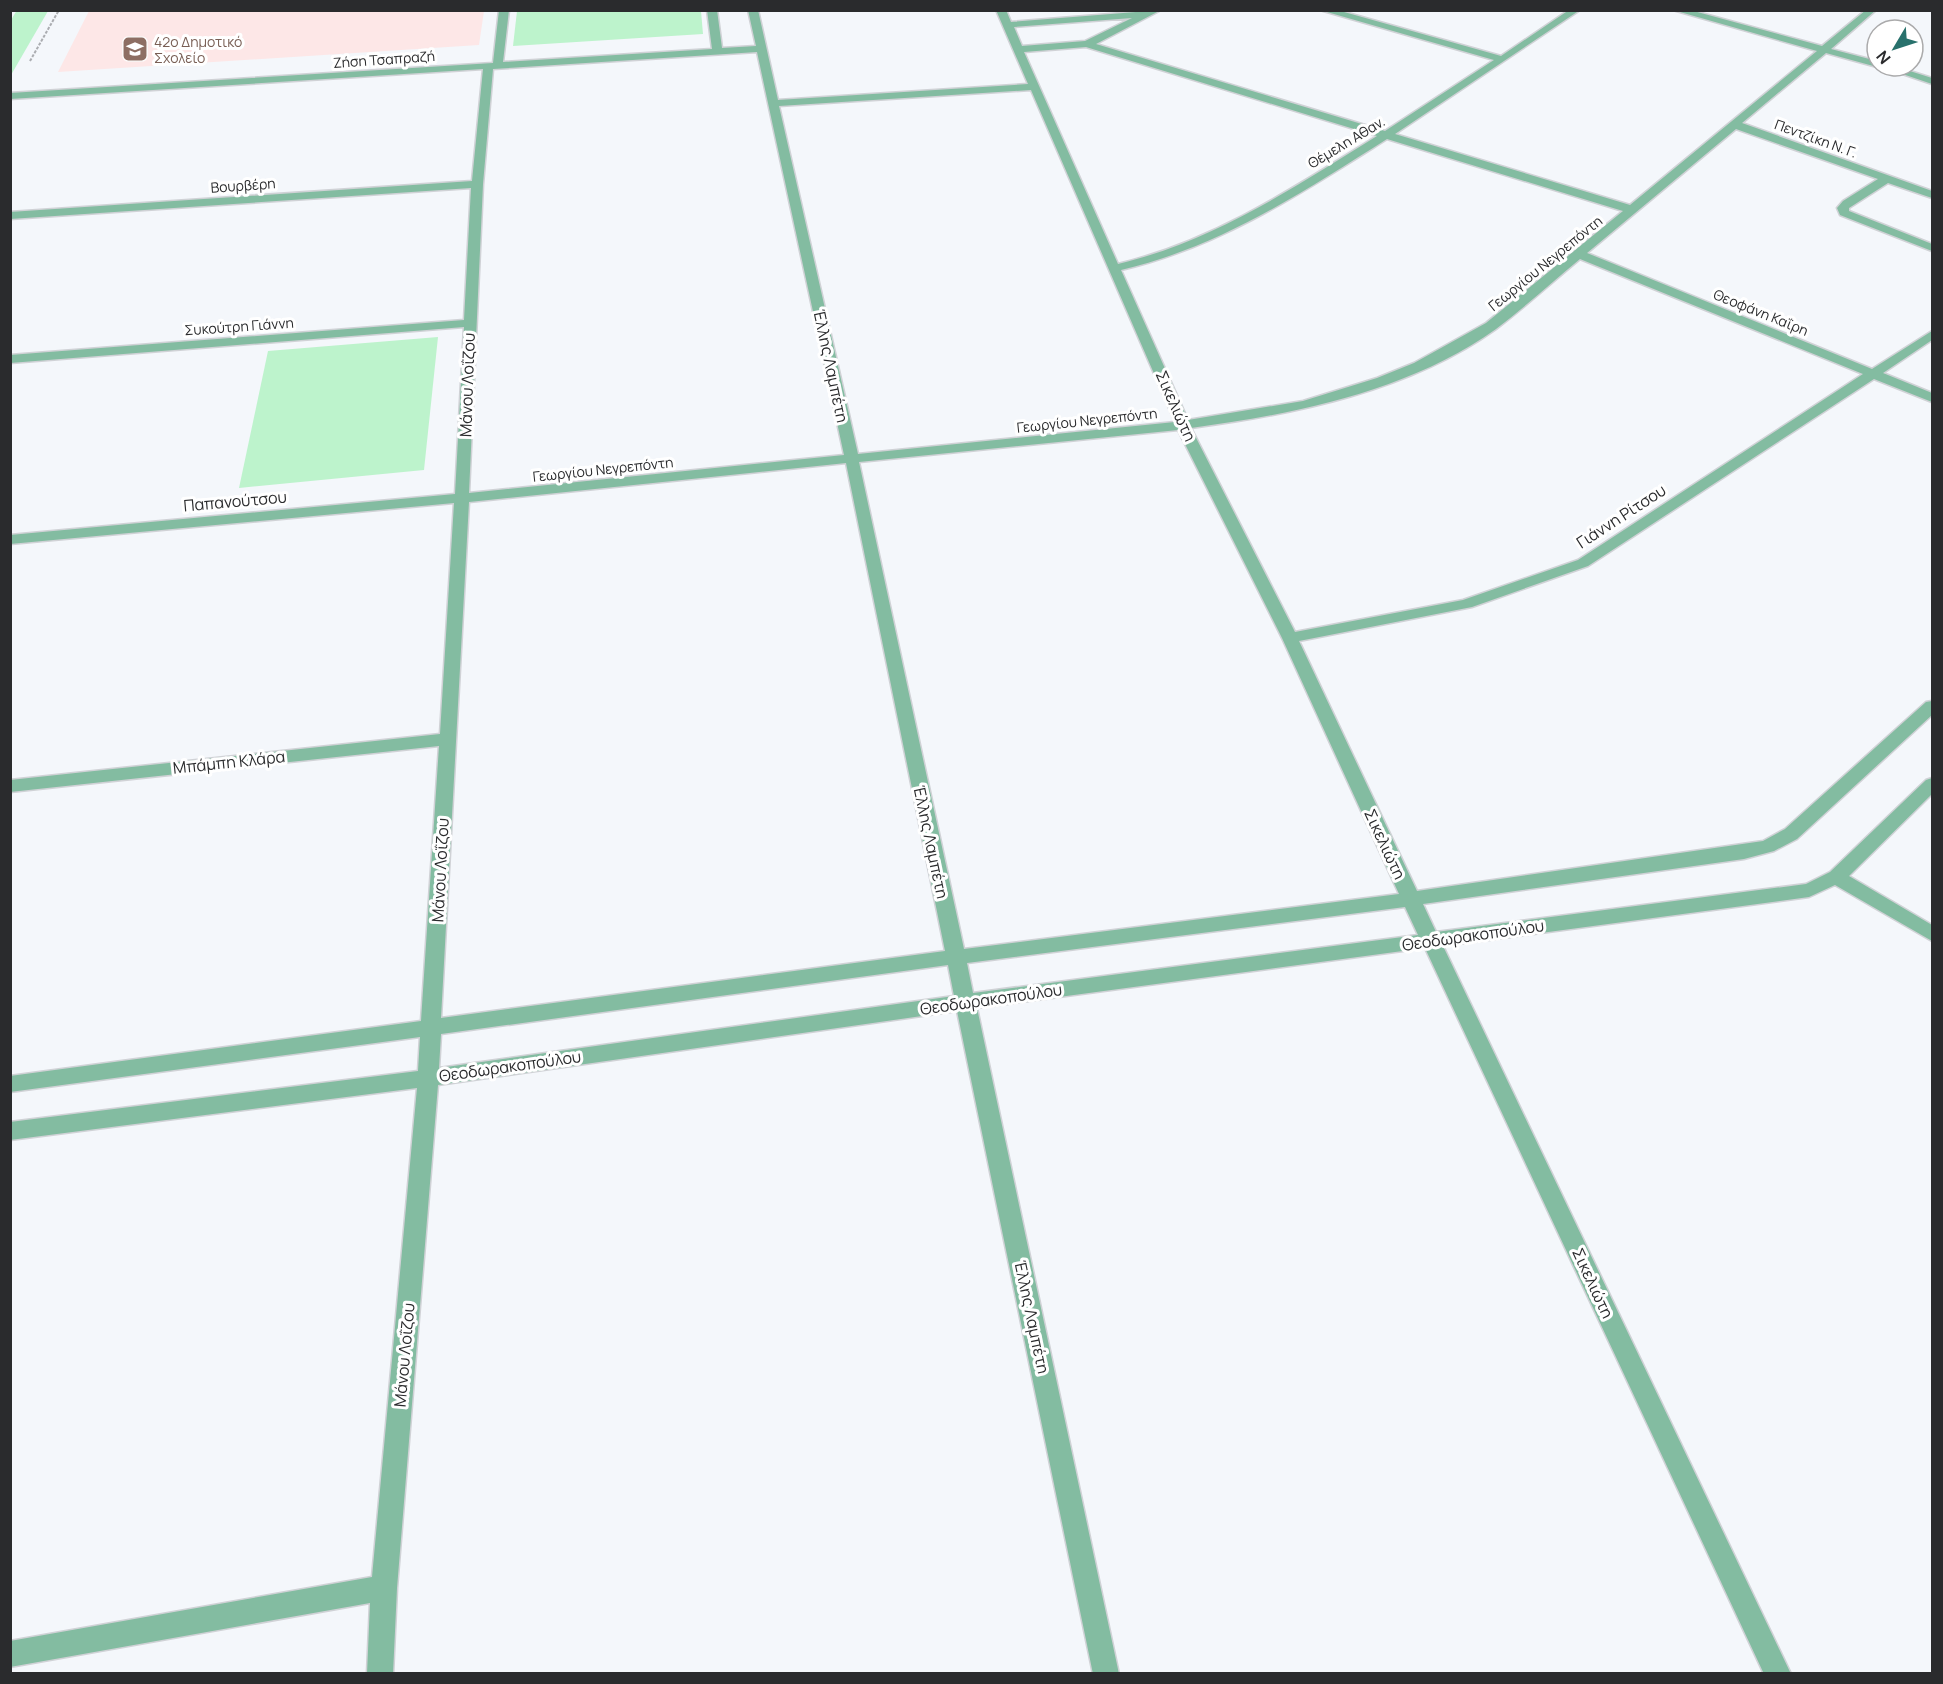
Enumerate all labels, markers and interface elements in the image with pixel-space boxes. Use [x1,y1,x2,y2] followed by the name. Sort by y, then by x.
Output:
[1865,18,1925,78] north arrow
[154,32,242,67] place label: 42ο Δημοτικό Σχολείο
[120,34,150,64] school or university icon: 42ο Δημοτικό Σχολείο
[332,46,436,72] street label: Ζήση Τσαπραζή
[1871,46,1896,69] text: N
[1304,112,1388,172] street label: Θέμελη Αθαν.
[1772,114,1860,162] street label: Πεντζίκη Ν. Γ.
[210,173,276,197] street label: Βουρβέρη
[1484,211,1606,315] street label: Γεωργίου Νεγρεπόντη
[1711,284,1811,340] street label: Θεοφάνη Καΐρη
[808,307,854,425] street label: Έλλης Λαμπέτη
[184,313,294,339] street label: Συκούτρη Γιάννη
[454,332,480,438] street label: Μάνου Λοΐζου
[1151,367,1201,445] street label: Σικελιώτη
[1016,403,1158,437] street label: Γεωργίου Νεγρεπόντη
[532,452,674,486] street label: Γεωργίου Νεγρεπόντη
[1572,479,1670,553] street label: Γιάννη Ρίτσου
[182,486,288,516] street label: Παπανούτσου
[172,745,286,779] street label: Μπάμπη Κλάρα
[908,783,954,901] street label: Έλλης Λαμπέτη
[1359,805,1411,883] street label: Σικελιώτη
[426,817,454,923] street label: Μάνου Λοΐζου
[1401,914,1545,956] street label: Θεοδωρακοπούλου
[919,978,1063,1020] street label: Θεοδωρακοπούλου
[438,1045,582,1087] street label: Θεοδωρακοπούλου
[1567,1244,1619,1322] street label: Σικελιώτη
[1009,1258,1055,1376] street label: Έλλης Λαμπέτη
[388,1302,420,1408] street label: Μάνου Λοΐζου

